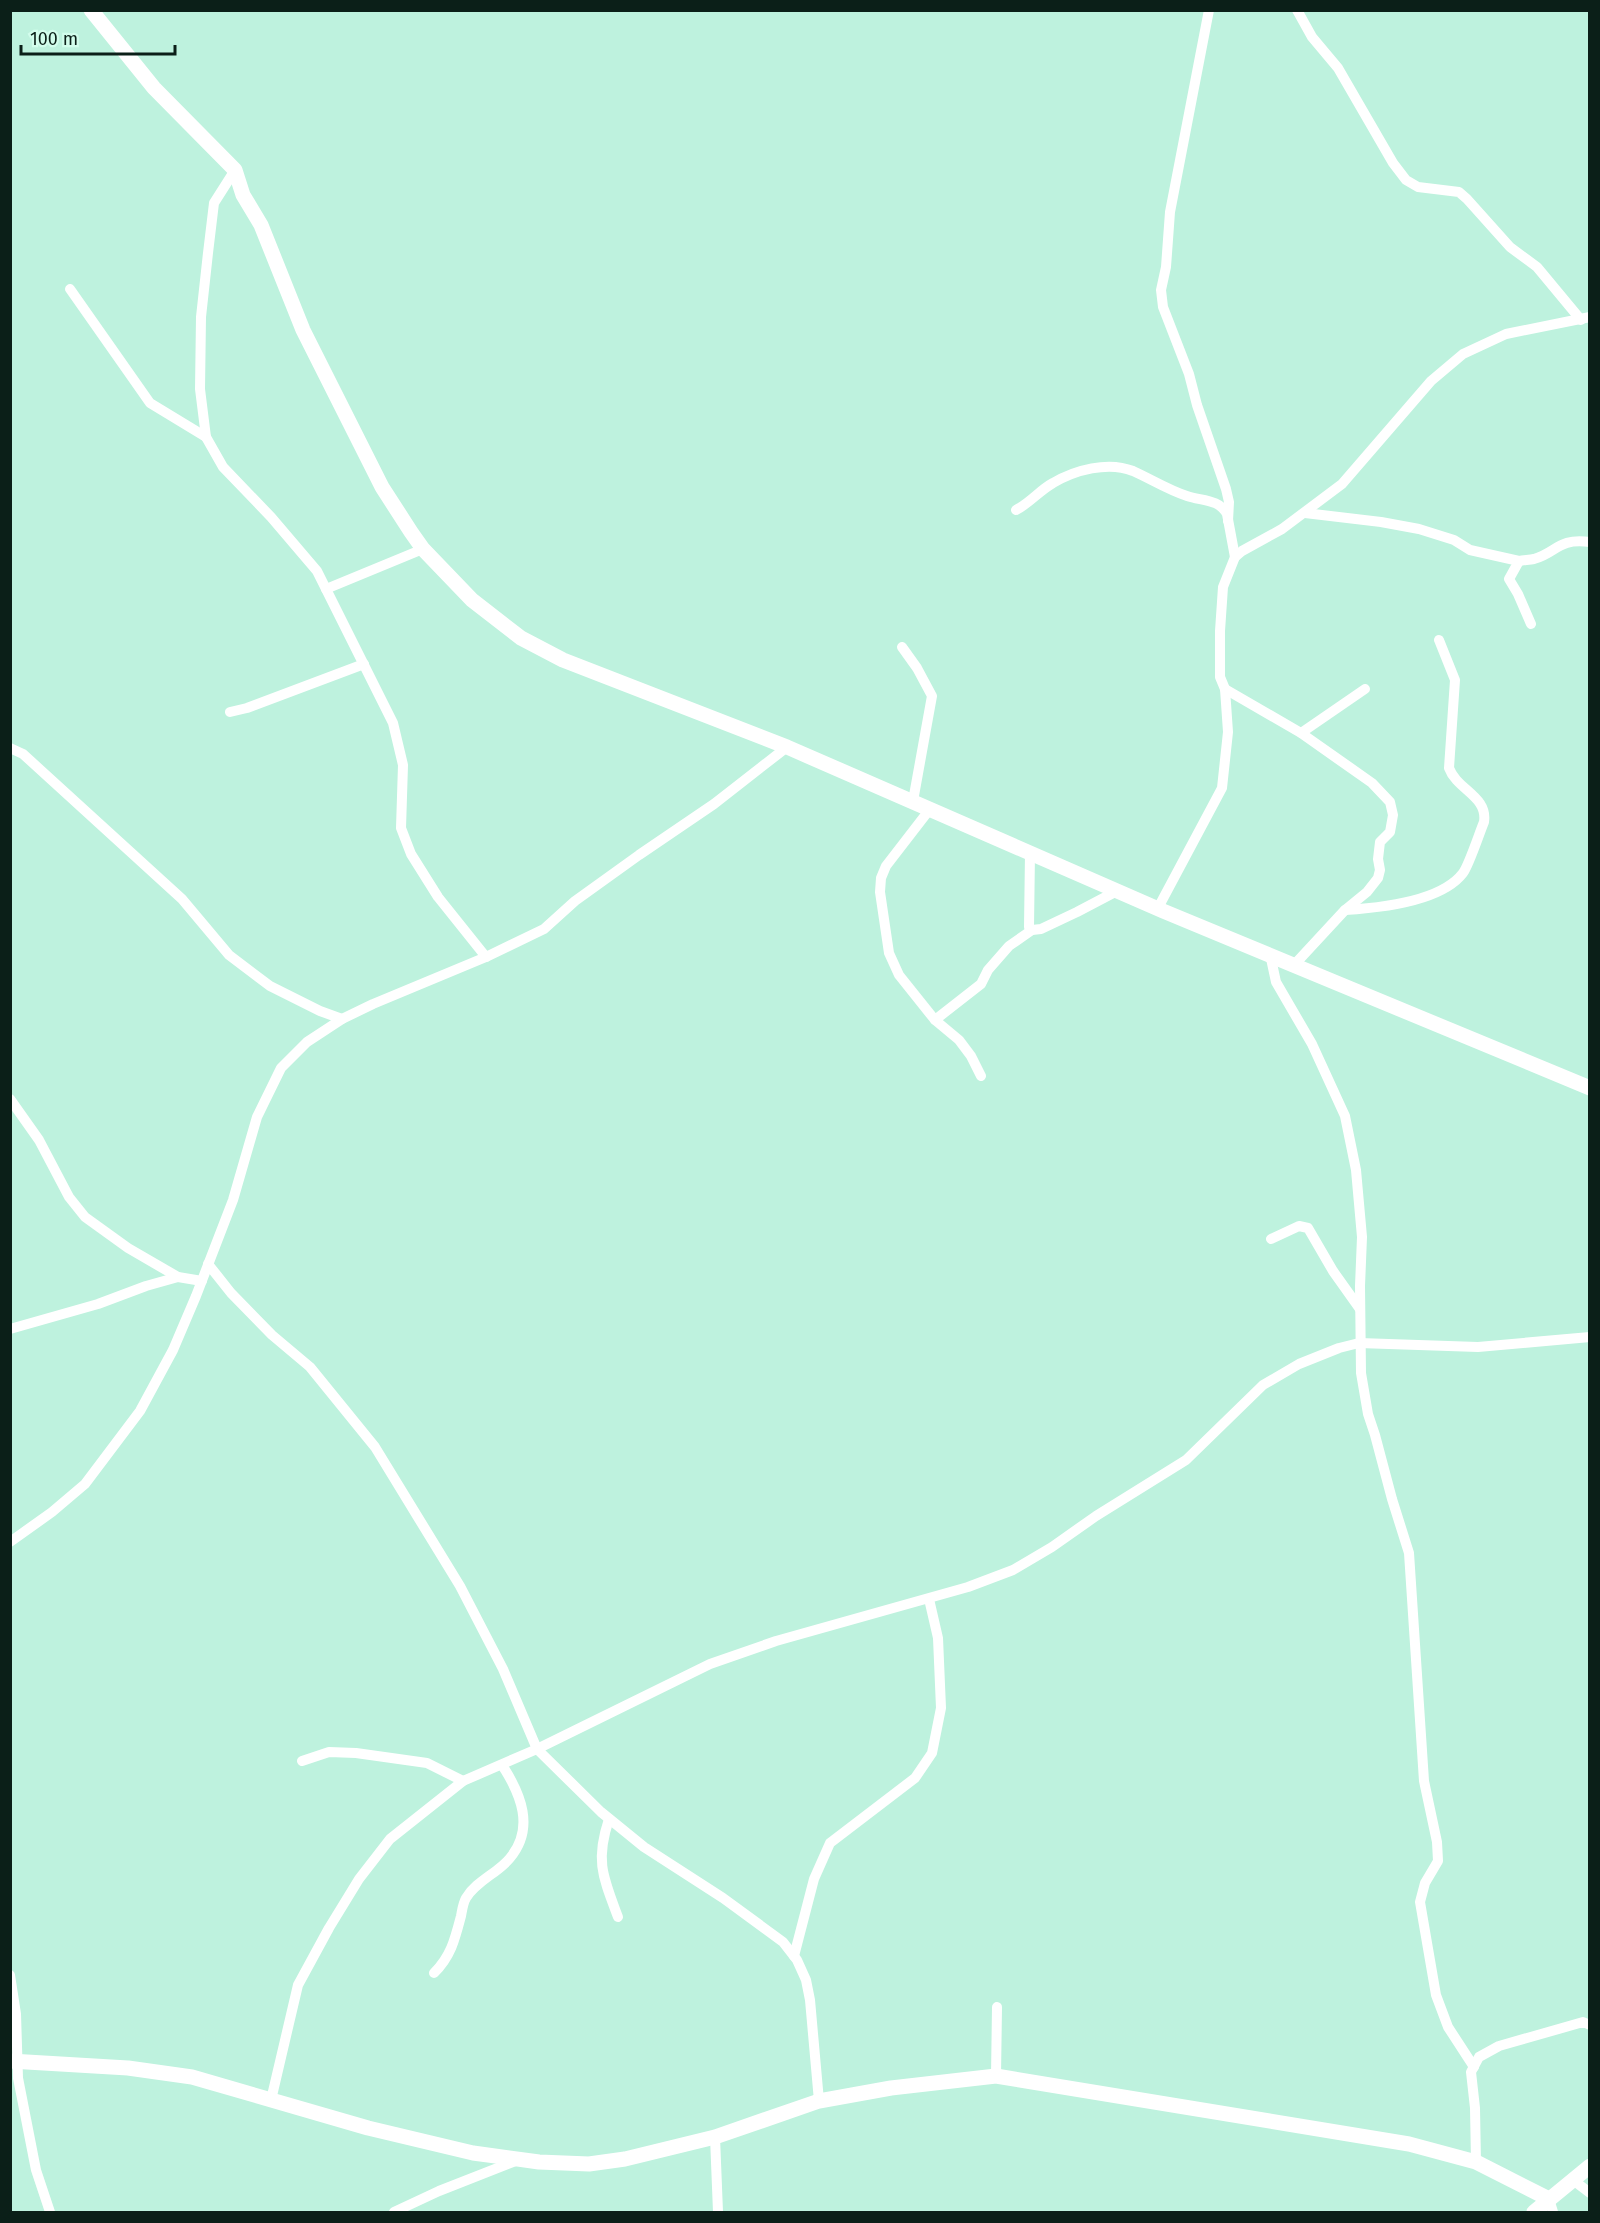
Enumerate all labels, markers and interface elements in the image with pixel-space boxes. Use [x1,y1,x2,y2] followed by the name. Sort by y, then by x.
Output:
[21,18,176,56] scale bar
[30,28,78,50] text: 100 m

